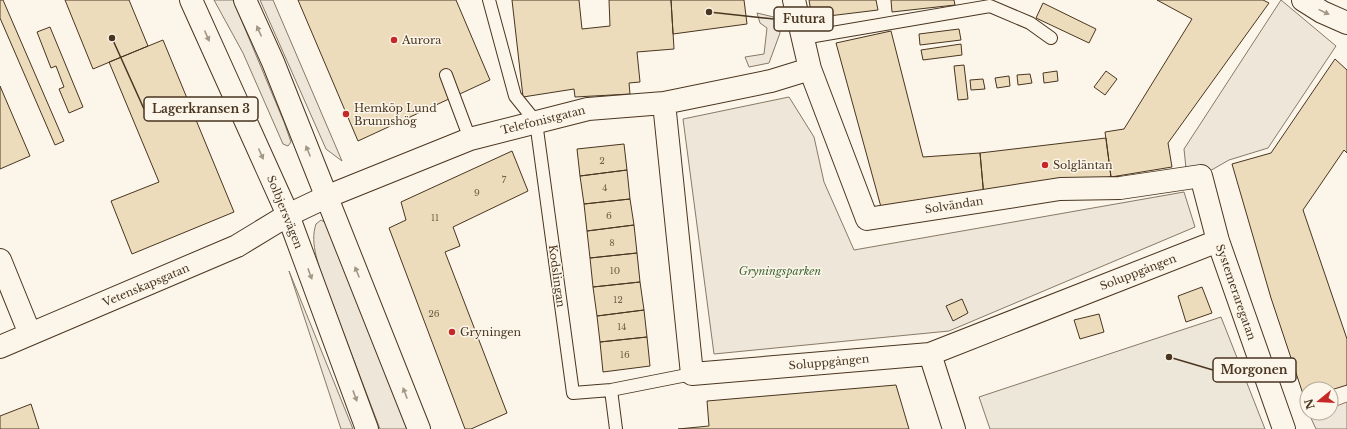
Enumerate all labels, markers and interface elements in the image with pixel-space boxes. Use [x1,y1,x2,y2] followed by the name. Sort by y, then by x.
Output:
[774,7,833,31] callout: Futura
[1319,9,1330,16] one-way arrow
[783,11,825,26] text: Futura
[256,25,262,37] one-way arrow
[204,30,210,41] one-way arrow
[401,33,442,47] place label: Aurora
[389,35,399,45] marker: Aurora
[144,97,258,121] callout: Lagerkransen 3
[152,101,250,116] text: Lagerkransen 3
[354,101,437,128] place label: Hemköp Lund Brunnshög
[499,103,587,137] street label: Telefonistgatan
[341,109,351,119] marker: Hemköp Lund Brunnshög
[305,145,311,157] one-way arrow
[258,149,264,161] one-way arrow
[599,155,605,166] house number: 2
[1053,158,1113,172] place label: Solgläntan
[1040,160,1050,170] marker: Solgläntan
[264,173,306,251] street label: Solbjersvägen
[502,174,507,185] house number: 7
[602,182,608,193] house number: 4
[474,187,480,198] house number: 9
[924,193,985,217] street label: Solvändan
[606,210,612,221] house number: 6
[431,212,439,223] house number: 11
[609,237,615,248] house number: 8
[1213,242,1259,342] street label: Systemeraregatan
[546,244,568,309] street label: Kodslingan
[1098,251,1179,293] street label: Soluppgången
[100,260,192,310] street label: Vetenskapsgatan
[739,264,821,278] park label: Gryningsparken
[353,265,359,277] one-way arrow
[610,265,620,276] house number: 10
[307,269,313,281] one-way arrow
[613,294,623,305] house number: 12
[428,308,440,319] house number: 26
[617,321,627,332] house number: 14
[460,325,522,339] place label: Gryningen
[447,327,457,337] marker: Gryningen
[620,349,630,360] house number: 16
[788,351,870,372] street label: Soluppgången
[1213,358,1296,382] callout: Morgonen
[1221,362,1288,377] text: Morgonen
[1299,381,1339,421] north arrow
[401,386,407,398] one-way arrow
[353,391,359,403] one-way arrow
[1301,396,1318,411] text: N

